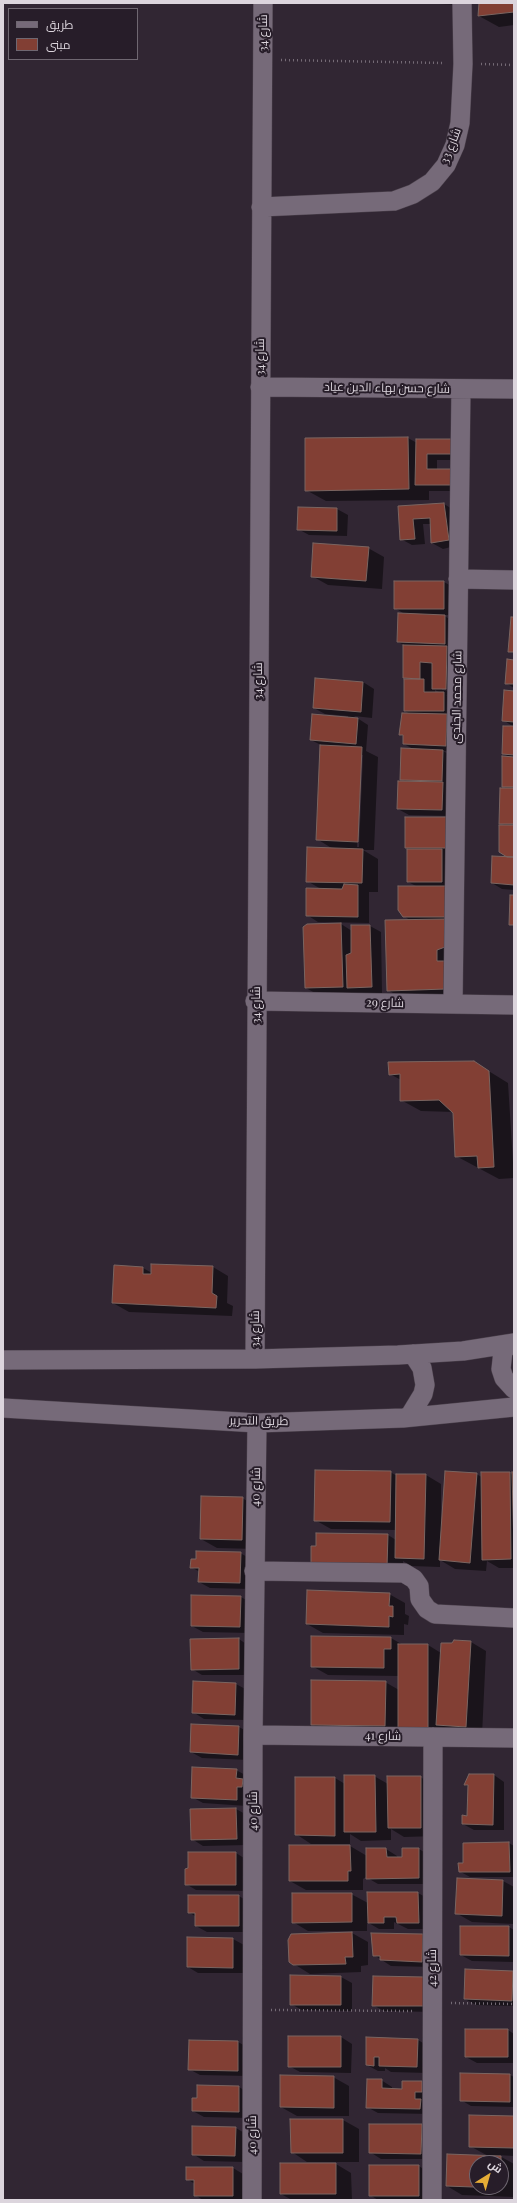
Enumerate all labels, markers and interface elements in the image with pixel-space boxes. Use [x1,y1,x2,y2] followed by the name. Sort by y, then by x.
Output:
[8,8,138,60] legend
[256,14,270,52] street label: شارع 34
[46,16,73,32] text: طريق
[46,36,71,52] text: مبنى
[438,126,464,166] street label: شارع 33
[253,338,267,376] street label: شارع 34
[324,380,450,396] street label: شارع حسن بهاء الدين عياد
[449,650,465,744] street label: شارع محمد الجندى
[251,662,265,700] street label: شارع 34
[249,986,263,1024] street label: شارع 34
[366,995,404,1011] street label: شارع 29
[248,1310,262,1348] street label: شارع 34
[229,1413,289,1429] street label: طريق التحرير
[248,1467,264,1507] street label: شارع 40
[365,1728,401,1744] street label: شارع 41
[246,1791,260,1831] street label: شارع 40
[425,1949,439,1987] street label: شارع 42
[245,2115,259,2155] street label: شارع 40
[469,2155,509,2195] north arrow
[486,2156,506,2176] text: ش

